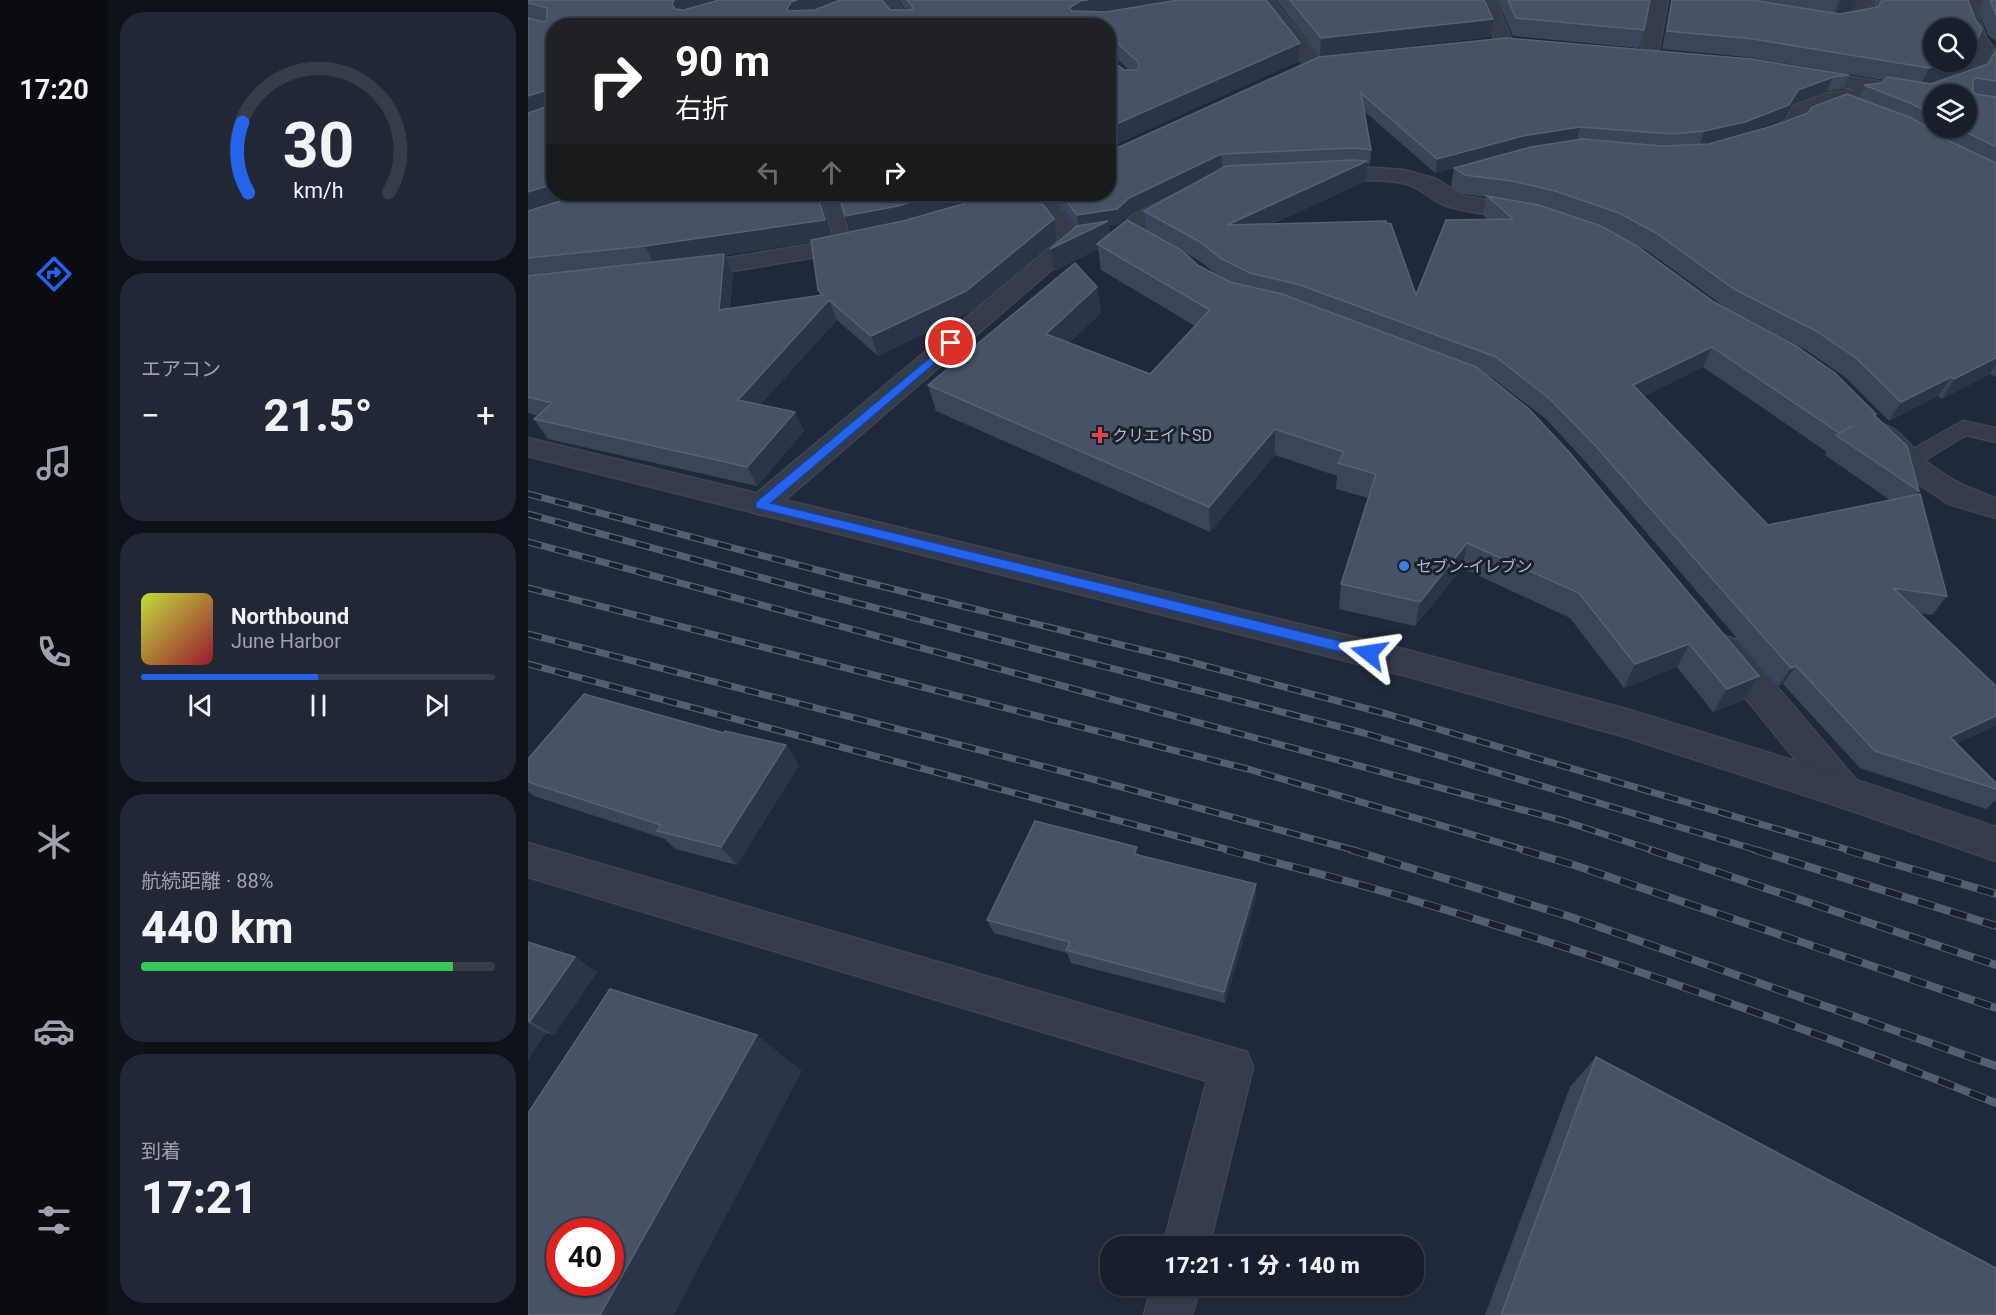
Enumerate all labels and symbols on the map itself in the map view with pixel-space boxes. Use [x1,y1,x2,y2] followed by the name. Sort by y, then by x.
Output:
[925,317,976,368] pin
[1112,426,1212,445] place label: クリエイトSD
[1093,428,1107,442] marker: クリエイトSD
[1416,557,1532,576] place label: セブン-イレブン
[1397,559,1411,573] marker: セブン-イレブン
[1337,621,1401,685] position arrow
[546,1218,624,1296] speed limit sign: 40

